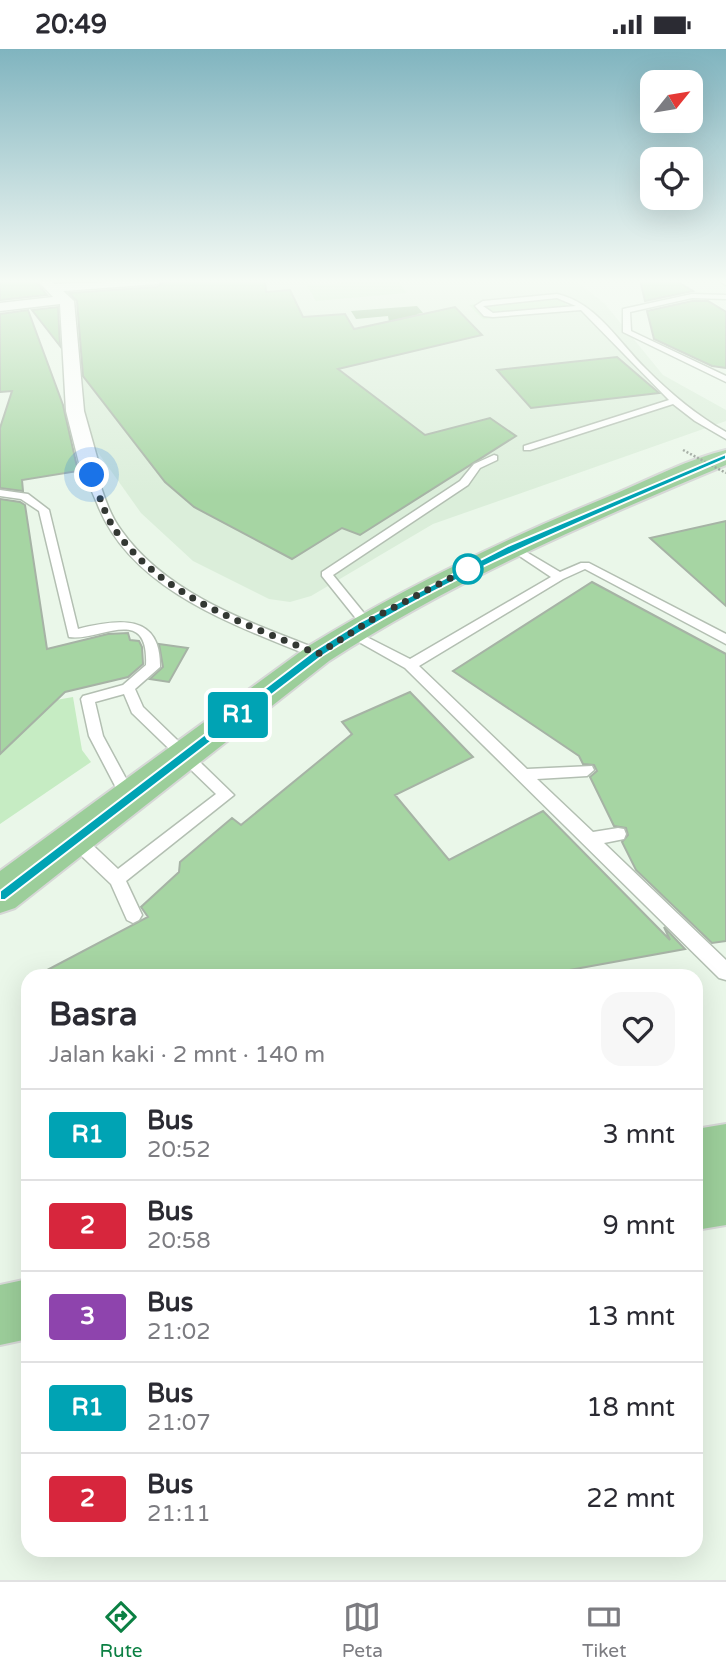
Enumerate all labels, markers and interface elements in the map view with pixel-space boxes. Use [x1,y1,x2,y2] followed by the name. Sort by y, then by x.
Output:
[35,9,107,40] text: 20:49
[640,70,704,133] north arrow
[640,70,703,210] map controls
[640,147,703,210] button: locate
[74,457,109,492] your location
[453,554,483,584] unlabelled marker
[206,692,270,738] line badge: R1
[222,700,254,729] text: R1
[601,992,675,1066] button: heart
[49,995,137,1034] text: Basra
[49,1041,325,1069] text: Jalan kaki · 2 mnt · 140 m
[147,1105,193,1136] text: Bus
[603,1119,675,1150] text: 3 mnt
[71,1120,104,1149] text: R1
[147,1136,211,1164] text: 20:52
[147,1196,193,1227] text: Bus
[603,1210,675,1241] text: 9 mnt
[80,1211,95,1240] text: 2
[147,1227,211,1255] text: 20:58
[147,1287,193,1318] text: Bus
[586,1301,675,1332] text: 13 mnt
[80,1302,95,1331] text: 3
[147,1318,211,1346] text: 21:02
[147,1378,193,1409] text: Bus
[586,1392,675,1423] text: 18 mnt
[71,1393,104,1422] text: R1
[147,1409,211,1437] text: 21:07
[147,1469,193,1500] text: Bus
[586,1483,675,1514] text: 22 mnt
[80,1484,95,1513] text: 2
[147,1500,211,1528] text: 21:11
[100,1598,143,1662] tab: Rute
[342,1598,383,1662] tab: Peta
[582,1598,626,1662] tab: Tiket

